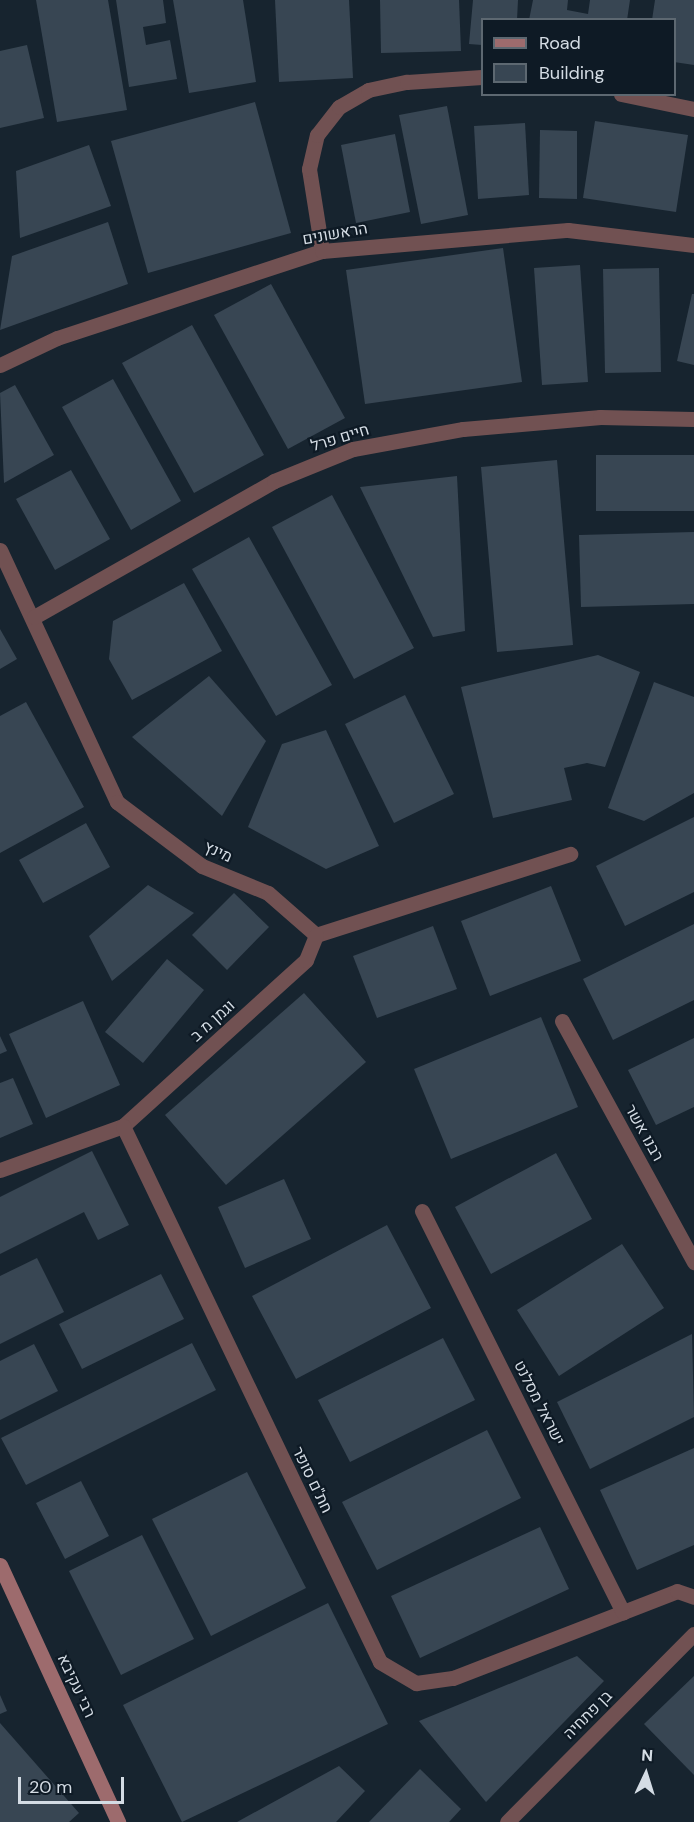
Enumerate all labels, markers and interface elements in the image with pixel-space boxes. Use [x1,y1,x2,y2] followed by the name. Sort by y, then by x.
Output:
[481,18,676,96] legend
[539,31,581,55] text: Road
[539,61,604,85] text: Building
[301,219,369,249] street label: הראשונים
[309,420,371,456] street label: חיים פרל
[201,837,235,867] street label: מינץ
[187,996,239,1046] street label: וגמן מ ב
[621,1101,667,1165] street label: רבנו אשר
[509,1357,569,1449] street label: ישראל מסלנט
[288,1444,336,1516] street label: חת"ם סופר
[53,1651,99,1721] street label: רבי עקיבא
[560,1687,616,1743] street label: בן פתחיה
[616,1744,676,1804] north arrow
[641,1745,654,1766] text: N
[21,1765,128,1803] scale bar
[29,1775,72,1799] text: 20 m

